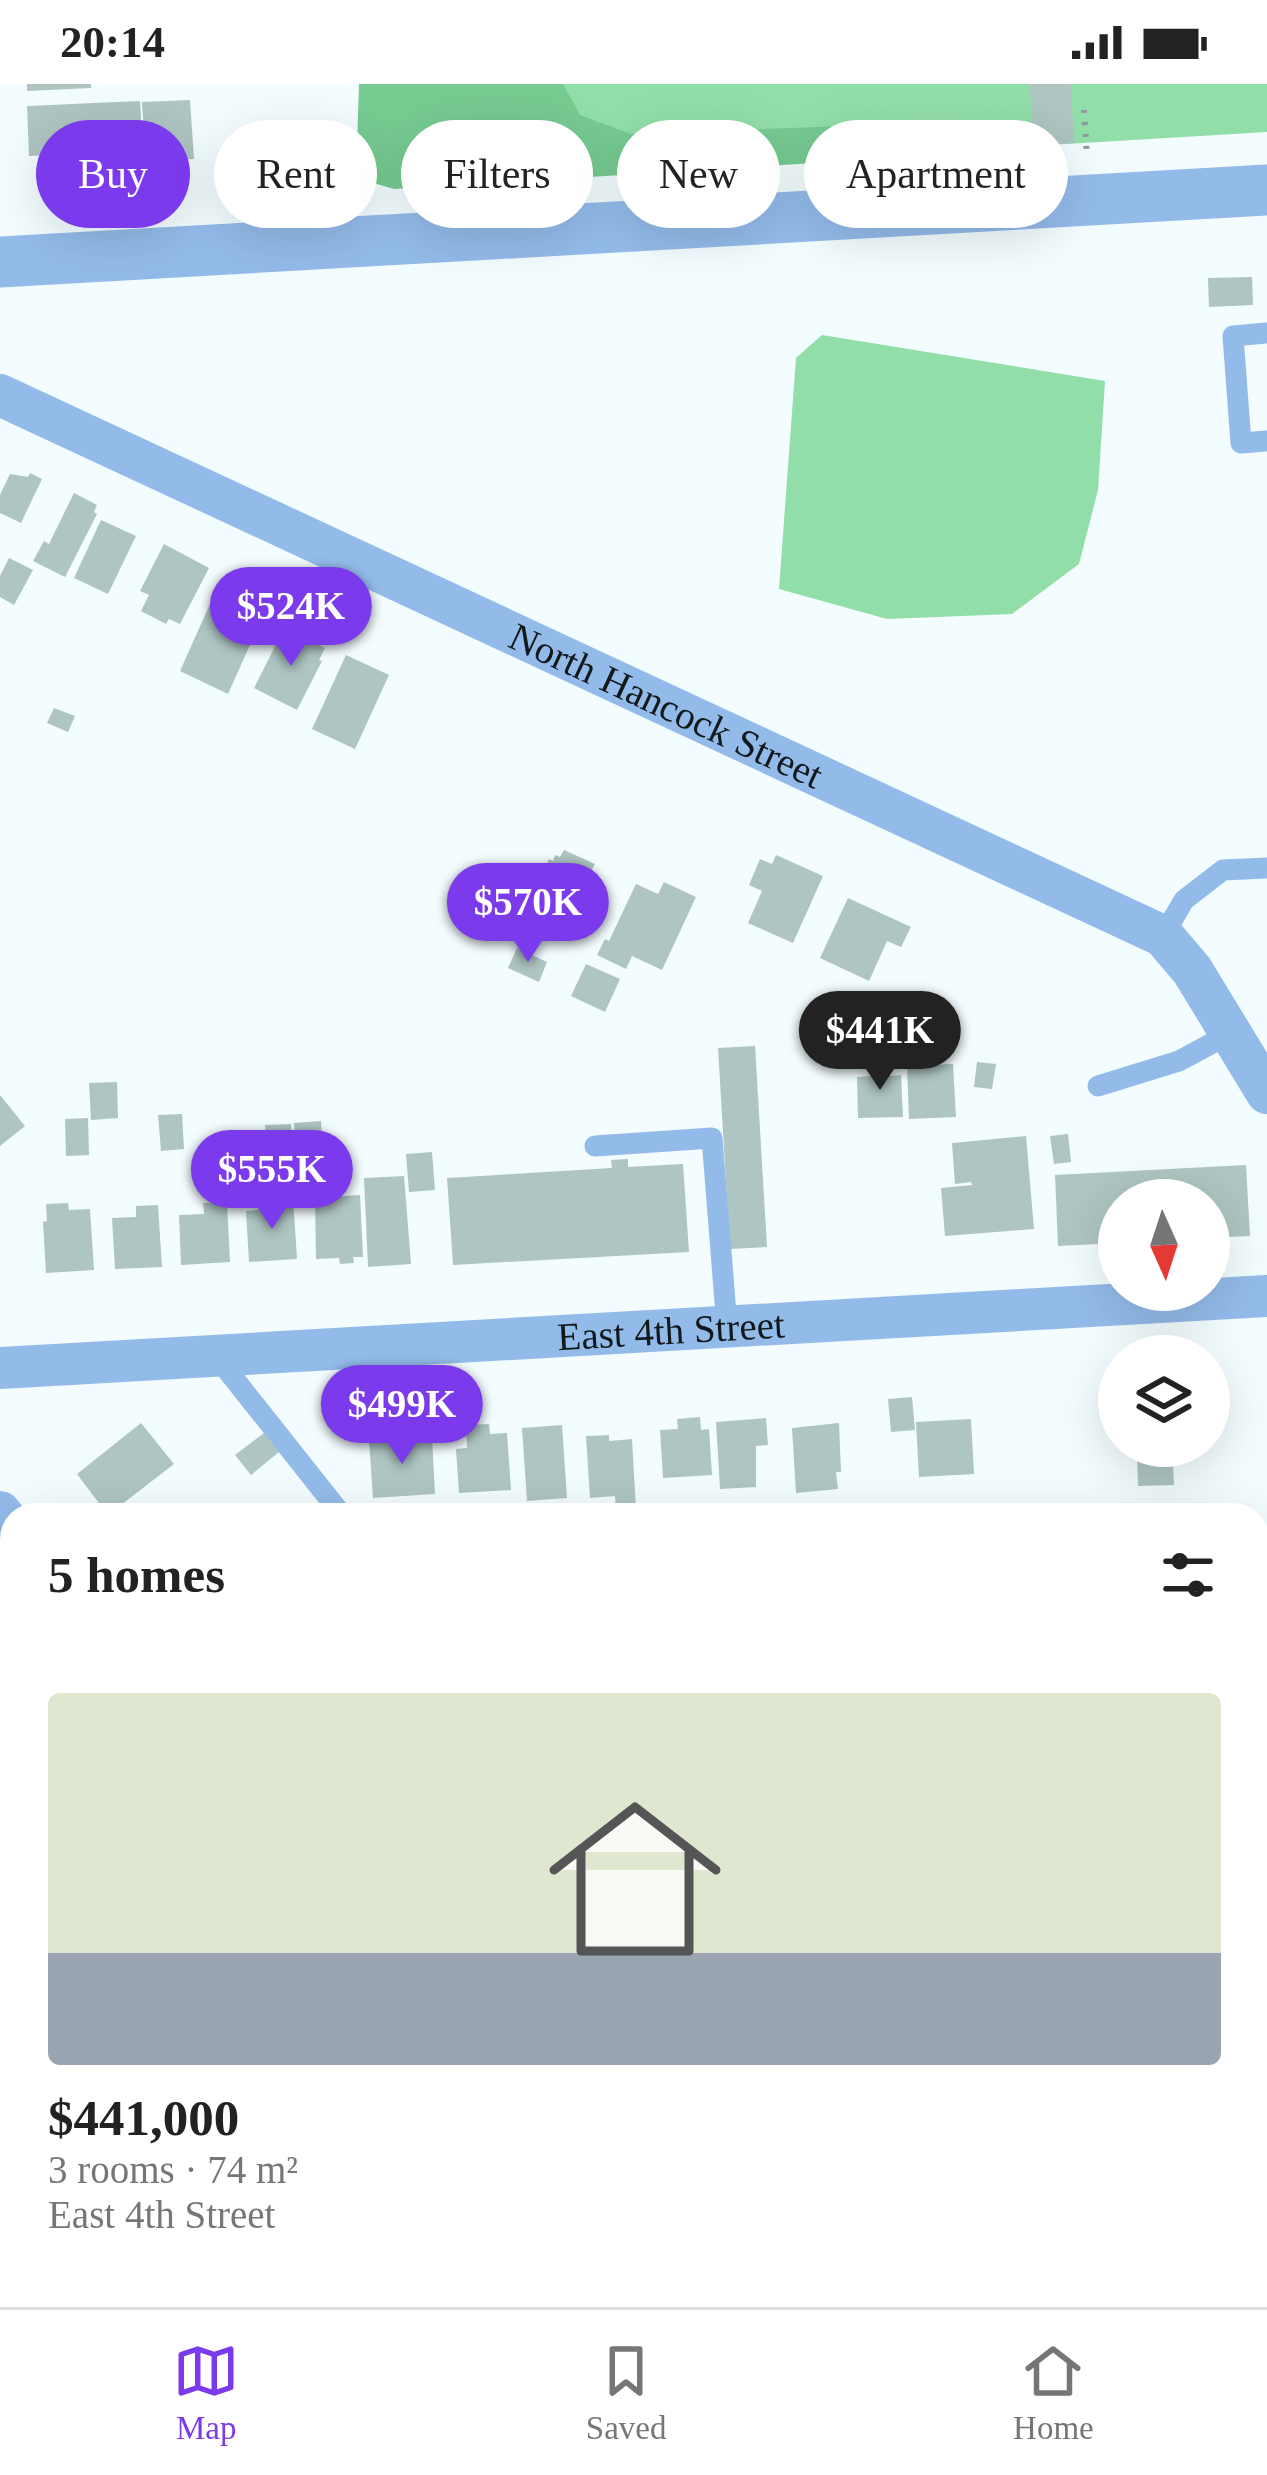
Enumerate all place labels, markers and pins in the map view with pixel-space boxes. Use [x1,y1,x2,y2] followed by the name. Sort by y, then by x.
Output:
[207,567,375,669] pin: $524K
[444,863,612,965] pin: $570K
[796,991,964,1093] pin: $441K
[188,1130,356,1232] pin: $555K
[318,1365,486,1467] pin: $499K

